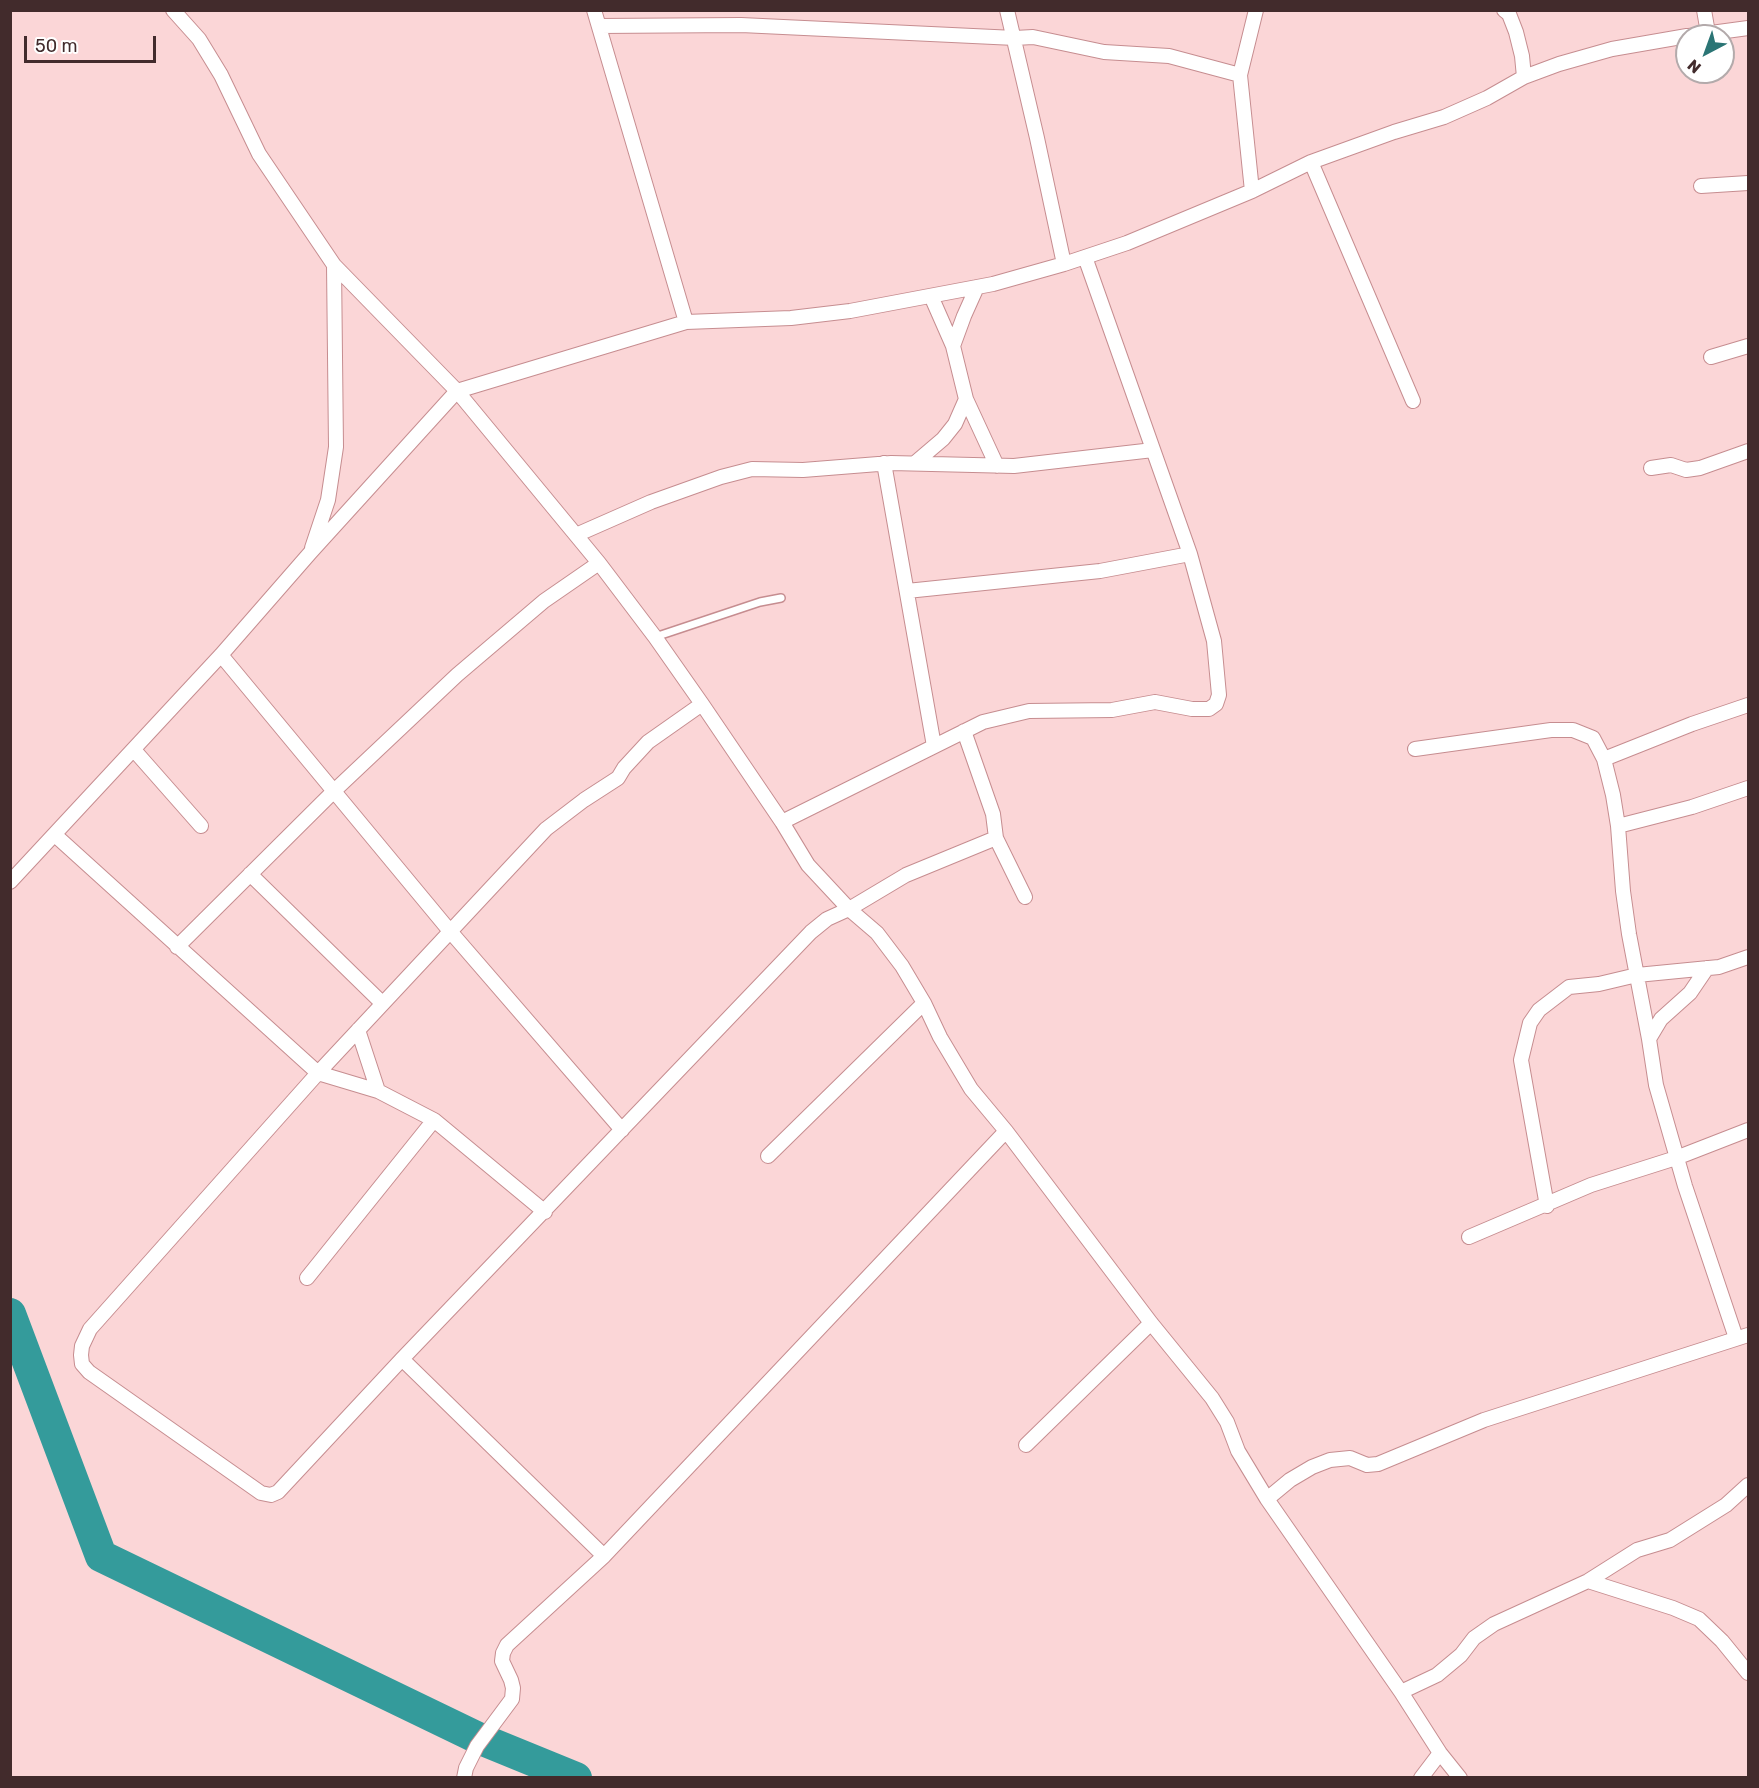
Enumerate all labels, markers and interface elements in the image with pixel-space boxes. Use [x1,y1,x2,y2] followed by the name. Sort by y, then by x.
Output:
[27,24,159,62] scale bar
[1675,24,1735,84] north arrow
[35,35,78,57] text: 50 m
[1684,56,1705,77] text: N

